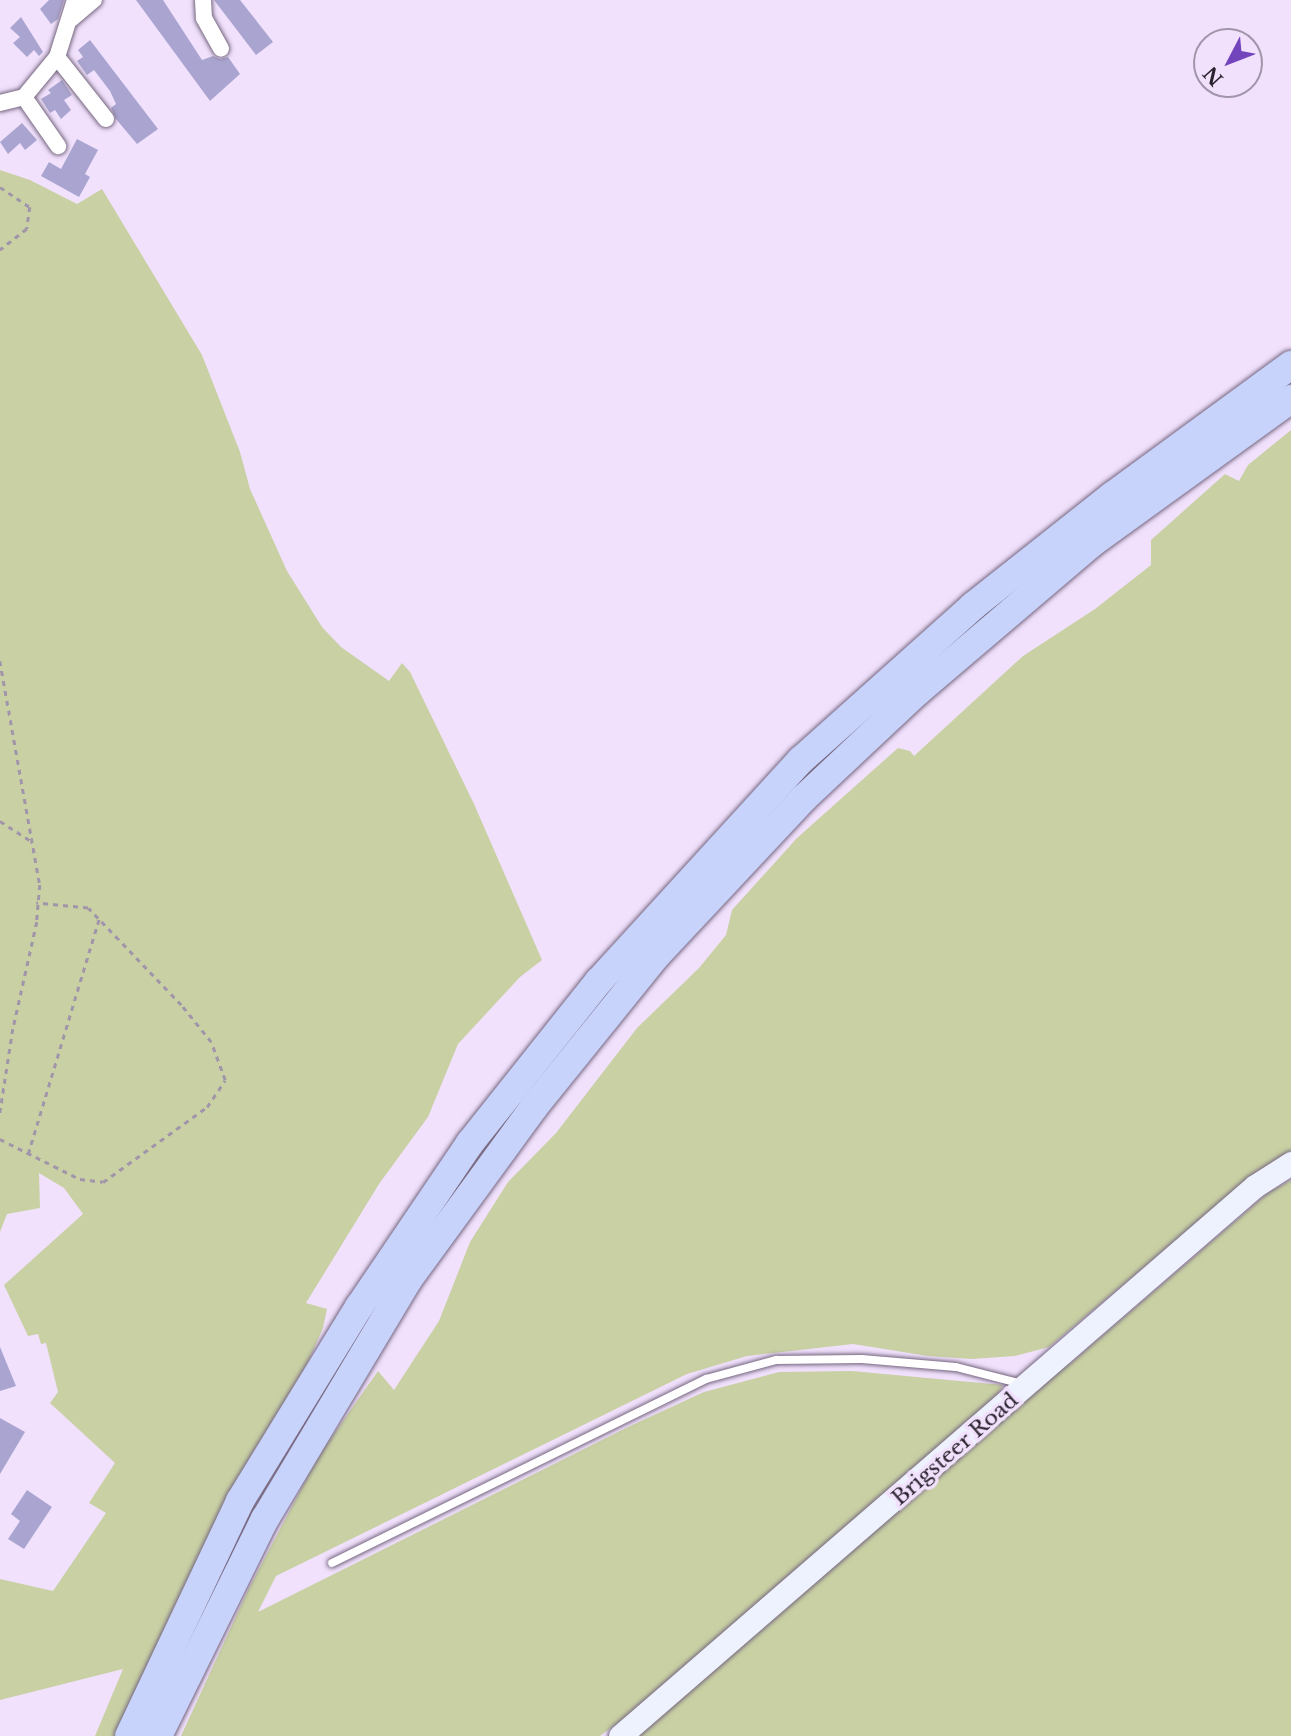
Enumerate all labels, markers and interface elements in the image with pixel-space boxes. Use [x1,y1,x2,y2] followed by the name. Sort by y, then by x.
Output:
[1193,28,1263,98] north arrow
[1199,62,1228,90] text: N
[887,1387,1023,1511] street label: Brigsteer Road

